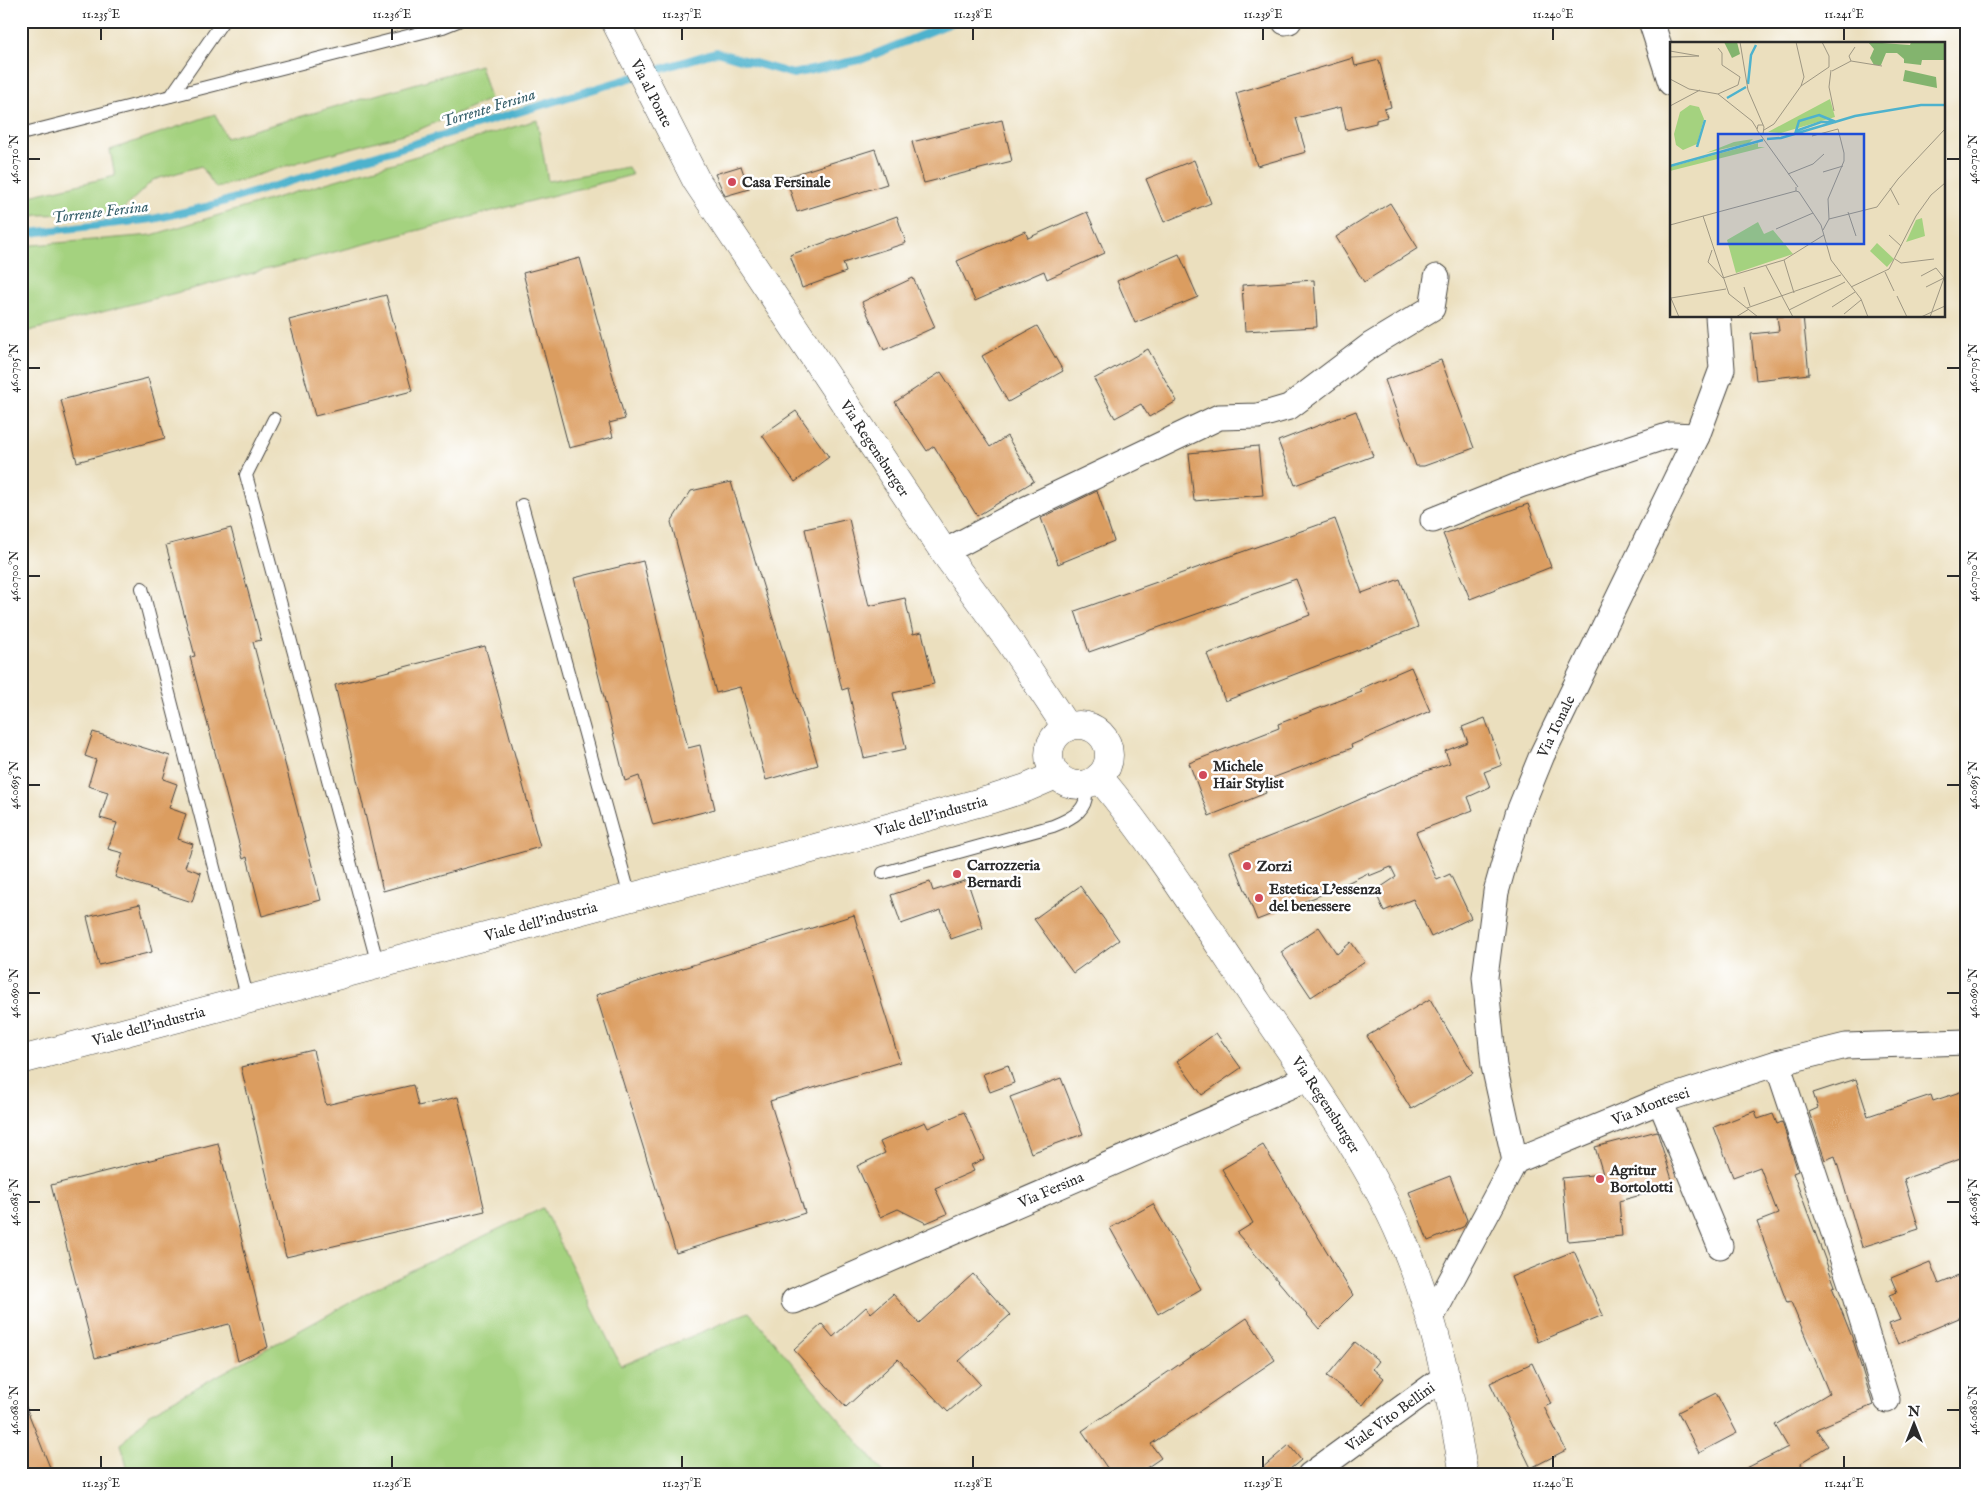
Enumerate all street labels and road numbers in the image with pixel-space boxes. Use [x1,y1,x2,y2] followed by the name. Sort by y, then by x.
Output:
[626,55,677,131] street label: Via al Ponte
[835,396,914,501] street label: Via Regensburger
[1533,692,1580,762] street label: Via Tonale
[872,792,990,841] street label: Viale dell'industria
[481,897,600,946] street label: Viale dell'industria
[89,1002,208,1051] street label: Viale dell'industria
[1287,1052,1365,1157] street label: Via Regensburger
[1608,1083,1692,1130] street label: Via Montesei
[1015,1167,1087,1213] street label: Via Fersina
[1341,1378,1439,1457] street label: Viale Vito Bellini

